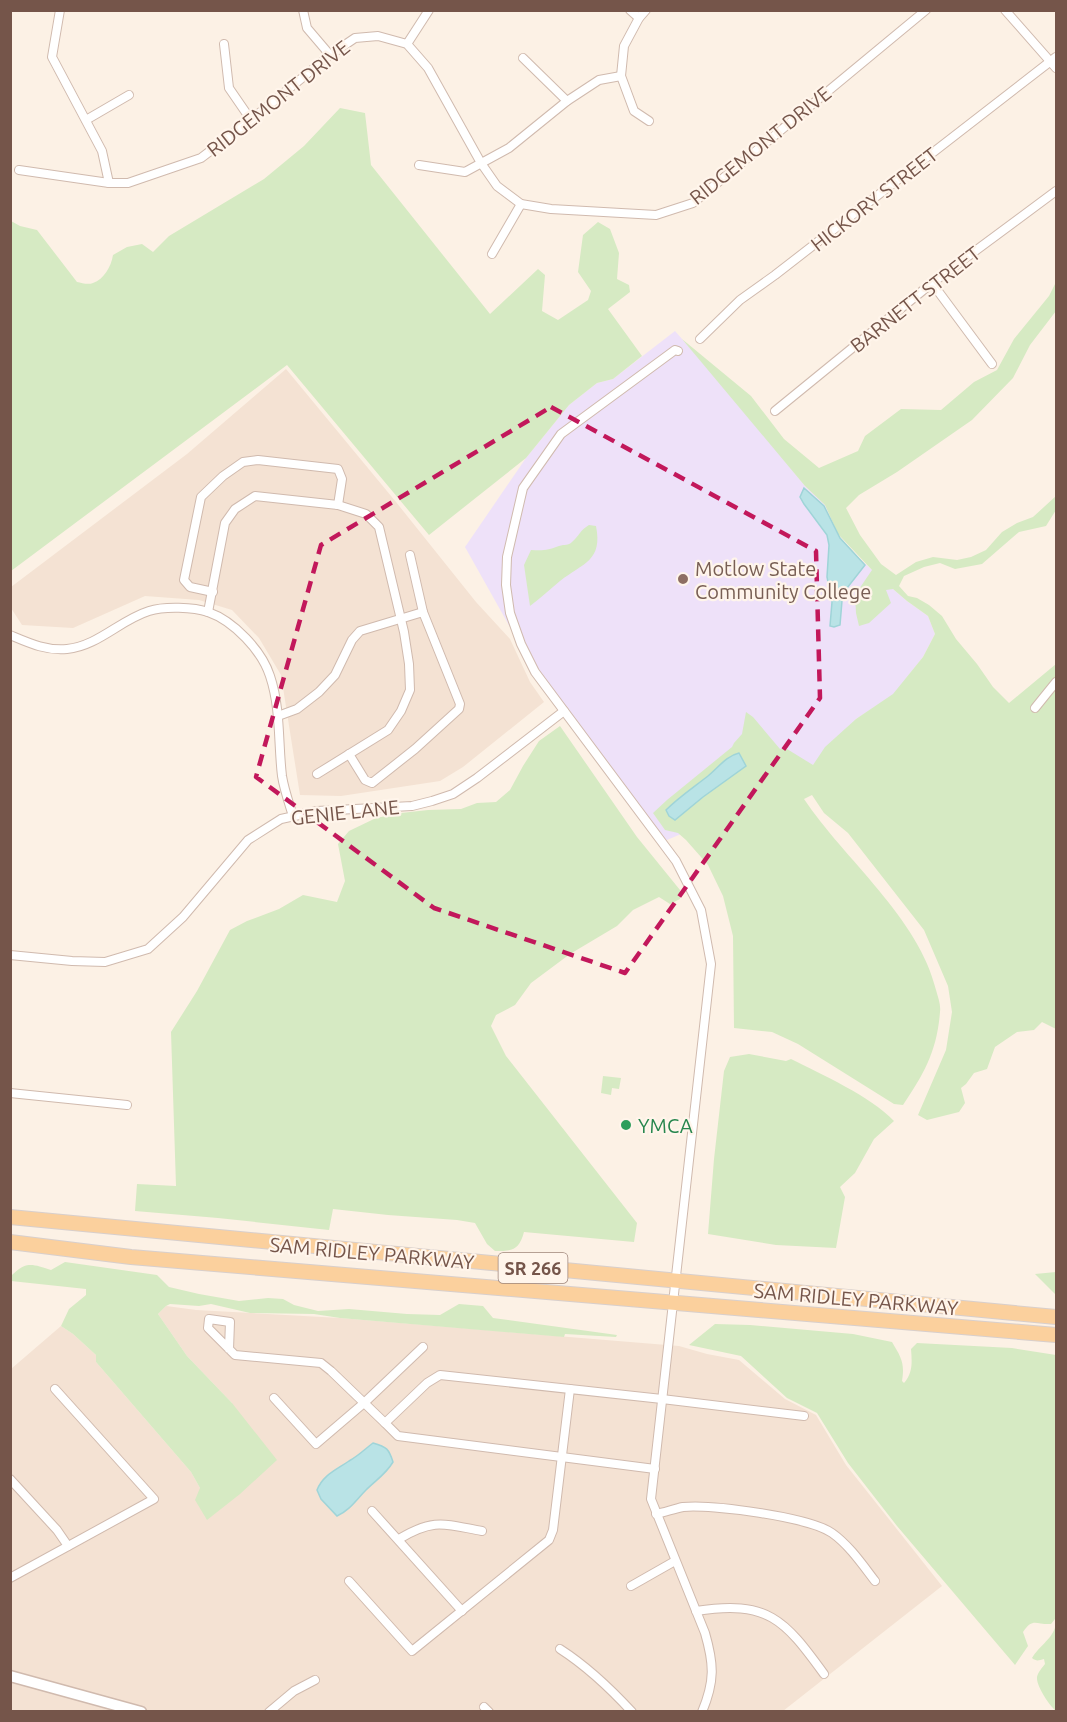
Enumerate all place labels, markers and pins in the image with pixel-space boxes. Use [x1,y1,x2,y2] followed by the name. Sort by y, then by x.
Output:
[695,557,871,603] place label: Motlow State Community College
[676,572,690,586] marker: Motlow State Community College
[638,1114,693,1137] place label: YMCA
[619,1118,633,1132] marker: YMCA

